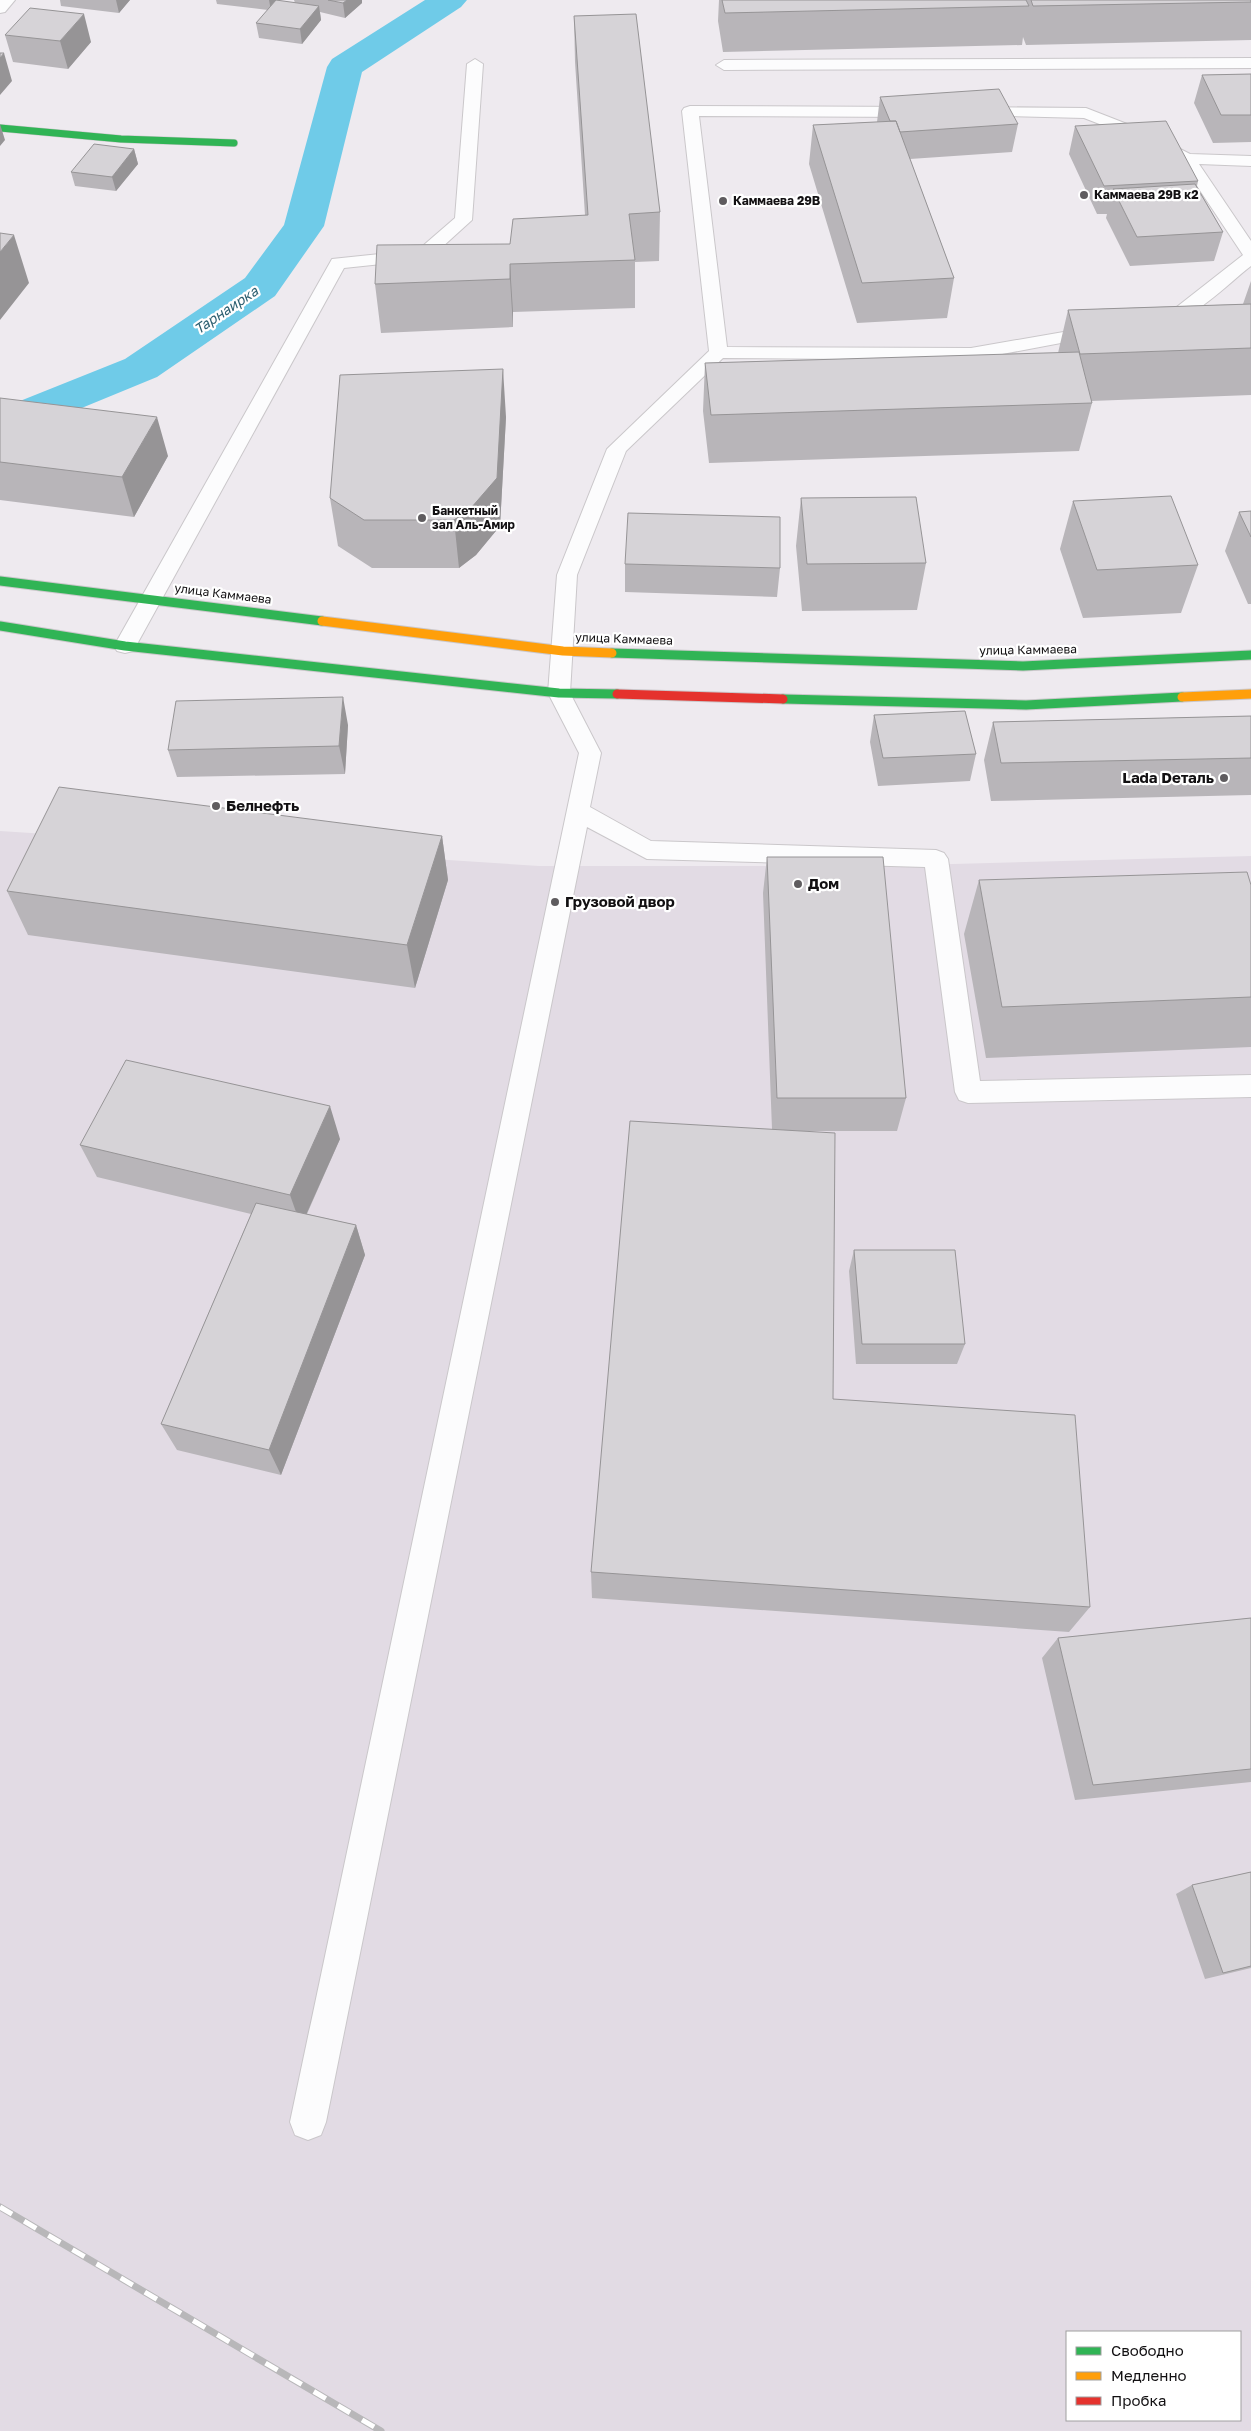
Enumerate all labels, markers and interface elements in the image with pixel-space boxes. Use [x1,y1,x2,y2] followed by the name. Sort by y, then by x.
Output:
[1094,187,1199,202] place label: Каммаева 29В к2
[1078,189,1090,201] marker: Каммаева 29В к2
[733,193,821,208] place label: Каммаева 29В
[717,195,729,207] marker: Каммаева 29В
[191,281,262,337] water label: Тарнаирка
[432,503,516,532] place label: Банкетный зал Аль-Амир
[416,512,428,524] marker: Банкетный зал Аль-Амир
[174,580,273,607] street label: улица Каммаева
[575,629,673,648] street label: улица Каммаева
[979,641,1077,658] street label: улица Каммаева
[1122,768,1214,786] place label: Lada Dеталь
[1218,772,1230,784] marker: Lada Dеталь
[226,796,299,814] place label: Белнефть
[210,800,222,812] marker: Белнефть
[808,874,839,892] place label: Дом
[792,878,804,890] marker: Дом
[565,892,675,910] place label: Грузовой двор
[549,896,561,908] marker: Грузовой двор
[1066,2331,1241,2421] legend
[1111,2341,1184,2359] text: Свободно
[1111,2366,1187,2384] text: Медленно
[1111,2391,1166,2409] text: Пробка

